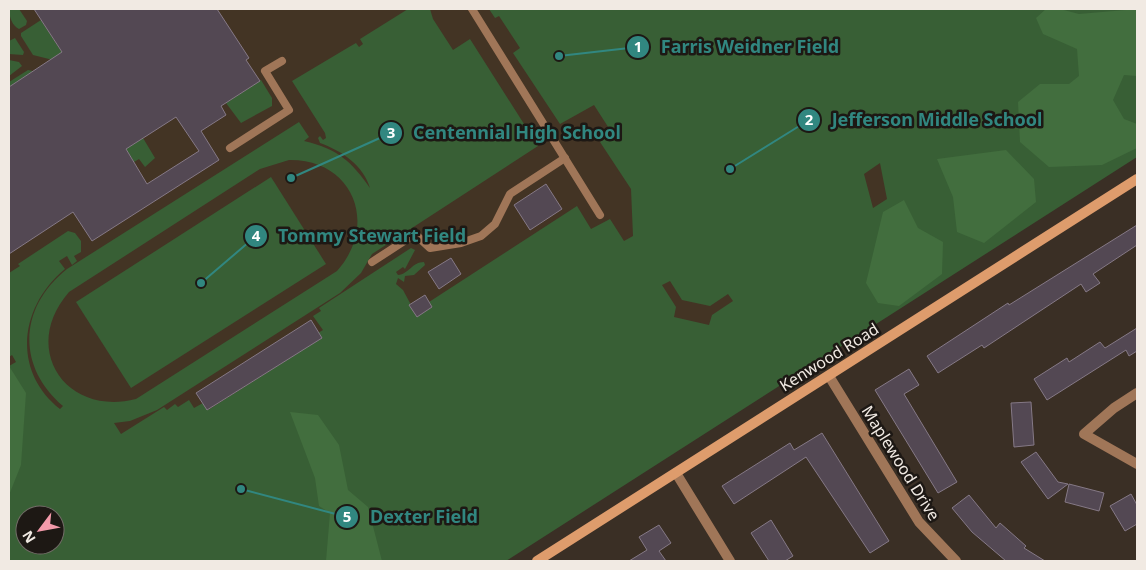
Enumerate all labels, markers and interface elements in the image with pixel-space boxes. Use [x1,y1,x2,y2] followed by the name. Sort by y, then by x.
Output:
[626,30,849,63] callout: Farris Weidner Field
[661,34,839,58] text: Farris Weidner Field
[634,36,642,56] text: 1
[796,103,1052,136] callout: Jefferson Middle School
[830,107,1042,131] text: Jefferson Middle School
[805,109,814,129] text: 2
[378,116,631,149] callout: Centennial High School
[413,120,621,144] text: Centennial High School
[387,122,395,142] text: 3
[243,220,476,253] callout: Tommy Stewart Field
[278,223,466,247] text: Tommy Stewart Field
[252,225,261,245] text: 4
[775,318,883,396] street label: Kenwood Road
[857,401,945,525] street label: Maplewood Drive
[335,501,488,534] callout: Dexter Field
[370,504,478,528] text: Dexter Field
[15,505,65,555] north arrow
[343,506,351,526] text: 5
[17,527,40,547] text: N

